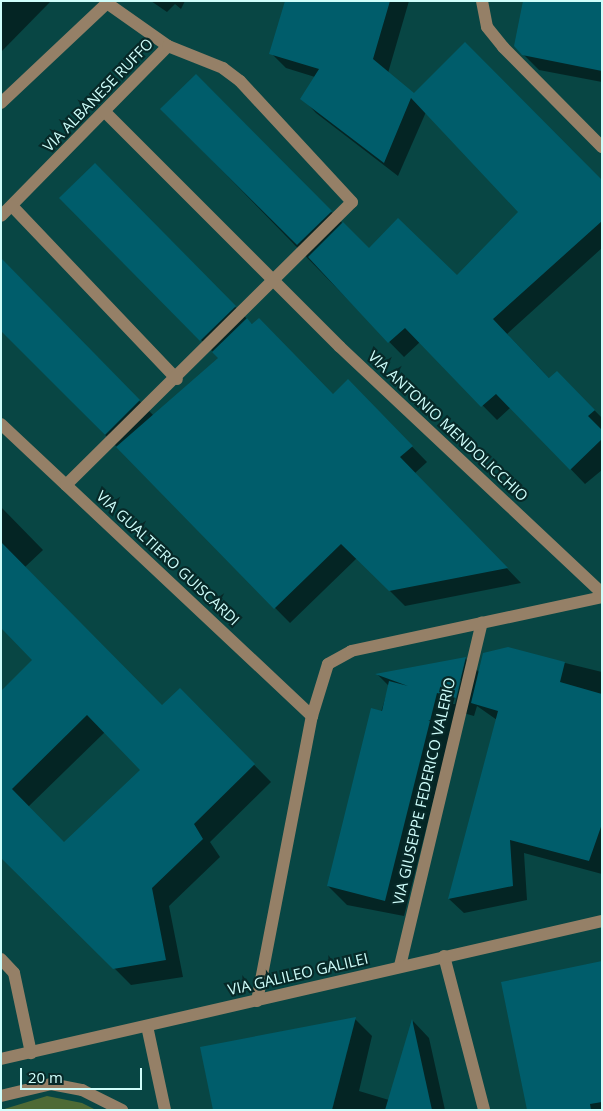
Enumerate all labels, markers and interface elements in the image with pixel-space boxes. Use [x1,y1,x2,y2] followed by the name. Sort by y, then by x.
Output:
[39,35,157,155] street label: VIA ALBANESE RUFFO
[364,347,532,505] street label: VIA ANTONIO MENDOLICCHIO
[93,487,243,629] street label: VIA GUALTIERO GUISCARDI
[389,676,459,906] street label: VIA GIUSEPPE FEDERICO VALERIO
[226,949,370,999] street label: VIA GALILEO GALILEI
[22,1058,145,1090] scale bar
[28,1067,63,1087] text: 20 m

